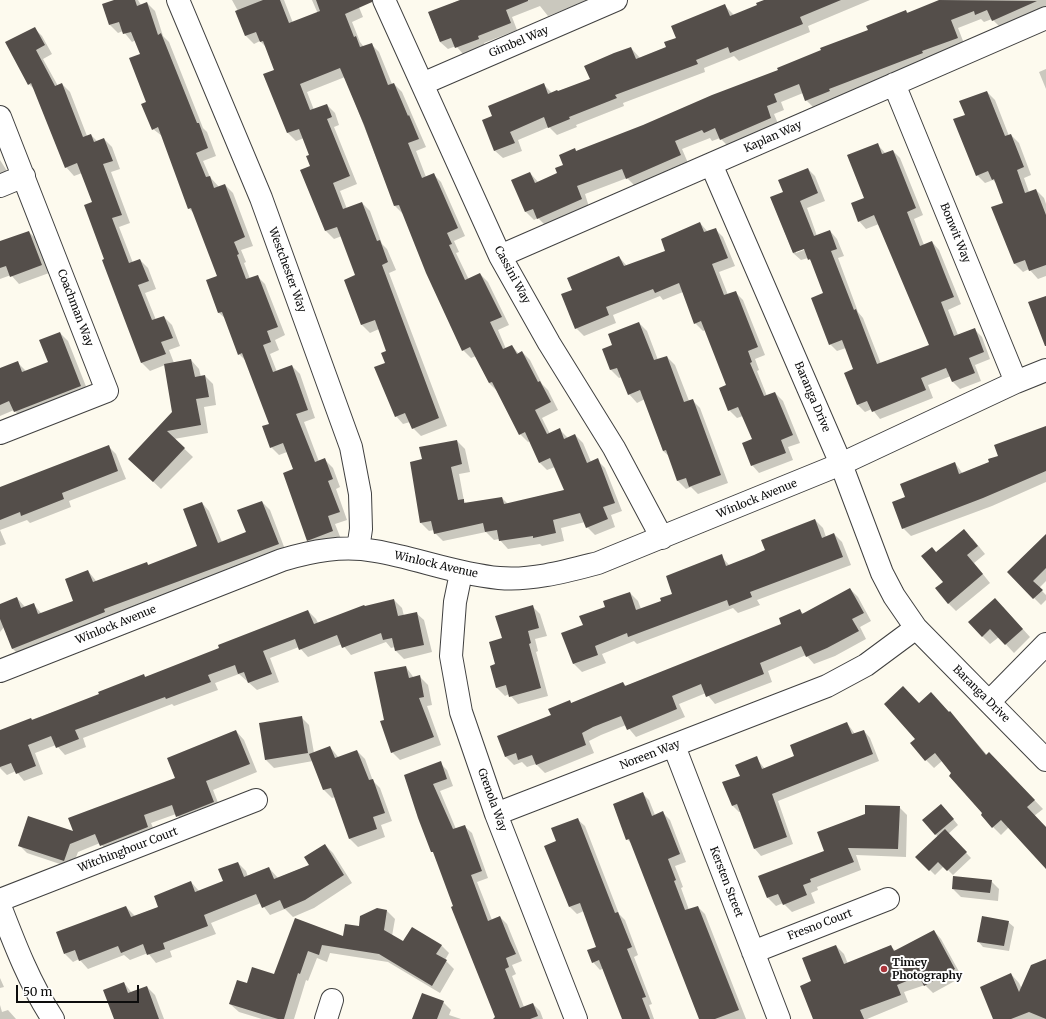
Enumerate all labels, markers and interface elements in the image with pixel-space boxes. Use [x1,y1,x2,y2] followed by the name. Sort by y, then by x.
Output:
[487,24,551,60] street label: Gimbel Way
[742,118,804,156] street label: Kaplan Way
[937,201,973,265] street label: Bonwit Way
[265,226,309,314] street label: Westchester Way
[491,244,533,306] street label: Cassini Way
[54,268,96,348] street label: Coachman Way
[791,360,833,434] street label: Baranga Drive
[715,477,799,521] street label: Winlock Avenue
[393,549,479,581] street label: Winlock Avenue
[74,603,158,647] street label: Winlock Avenue
[950,663,1012,725] street label: Baranga Drive
[618,737,682,773] street label: Noreen Way
[474,767,510,833] street label: Grenola Way
[76,825,180,875] street label: Witchinghour Court
[706,845,746,919] street label: Kersten Street
[786,907,854,943] street label: Fresno Court
[892,956,962,982] place label: Timey Photography
[879,964,889,974] marker: Timey Photography
[18,977,141,1003] scale bar
[23,984,52,999] text: 50 m

